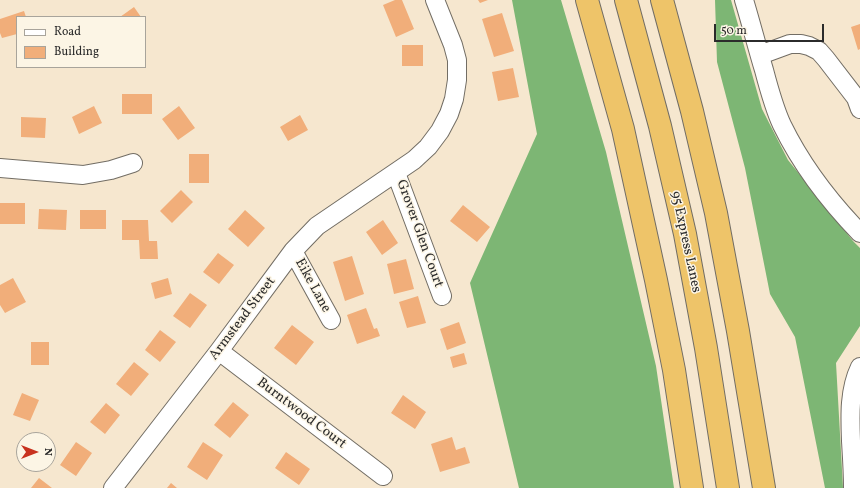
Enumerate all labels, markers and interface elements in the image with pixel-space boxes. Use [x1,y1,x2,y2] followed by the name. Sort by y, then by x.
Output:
[16,16,146,68] legend
[716,16,826,42] scale bar
[721,23,747,39] text: 50 m
[54,24,81,40] text: Road
[54,44,99,60] text: Building
[392,178,446,290] street label: Grover Glen Court
[666,190,704,294] street label: 95 Express Lanes
[290,256,334,316] street label: Eike Lane
[206,274,280,364] street label: Armstead Street
[253,375,349,453] street label: Burntwood Court
[16,432,56,472] north arrow
[40,448,55,456] text: N

